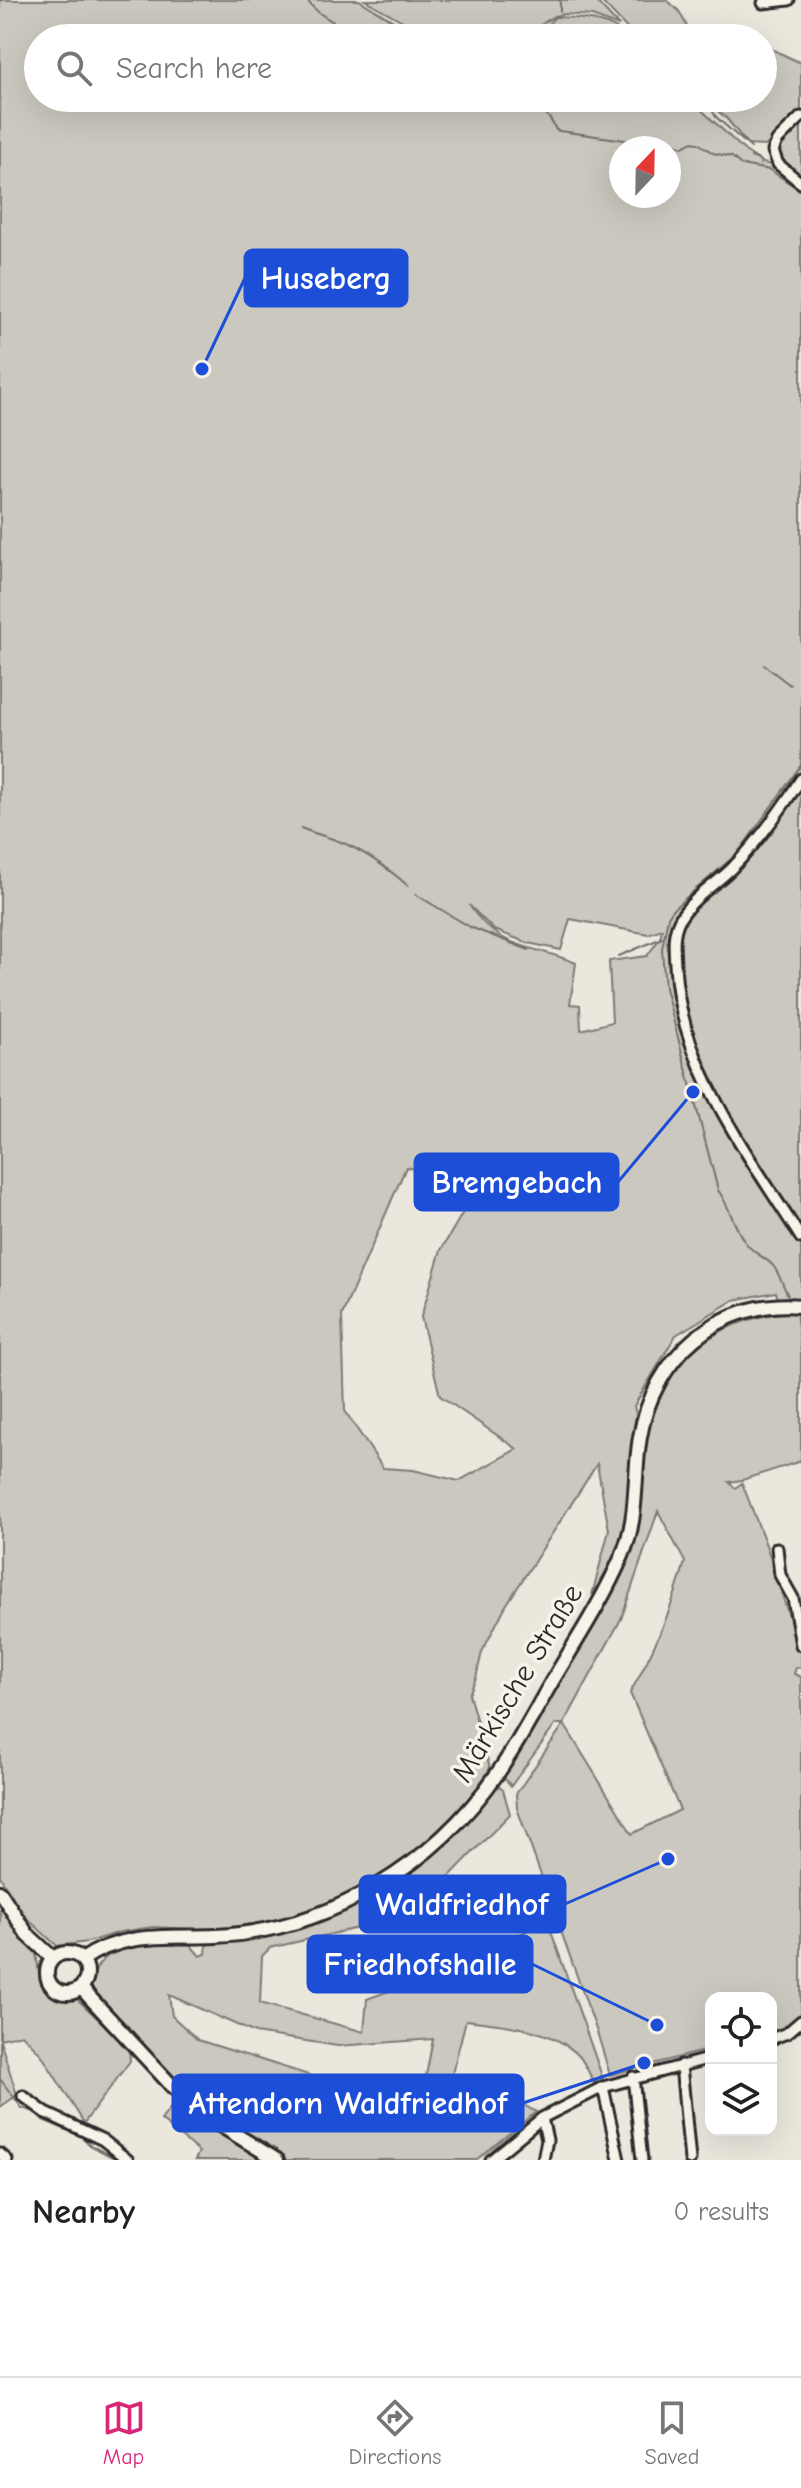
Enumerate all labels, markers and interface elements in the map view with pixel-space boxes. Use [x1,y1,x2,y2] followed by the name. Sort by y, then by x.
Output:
[24,24,777,112] search box
[52,46,96,90] icon: search
[116,51,272,86] text: Search here
[609,136,681,208] north arrow
[245,250,407,306] callout: Huseberg
[261,260,391,297] text: Huseberg
[415,1154,618,1210] callout: Bremgebach
[432,1164,602,1201] text: Bremgebach
[445,1578,590,1789] street label: Märkische Straße
[360,1876,565,1932] callout: Waldfriedhof
[376,1886,550,1923] text: Waldfriedhof
[308,1936,532,1992] callout: Friedhofshalle
[324,1946,516,1983] text: Friedhofshalle
[705,1992,777,2136] map controls
[705,1992,777,2064] button: locate
[705,2064,777,2136] button: layers
[173,2075,523,2131] callout: Attendorn Waldfriedhof
[189,2085,509,2122] text: Attendorn Waldfriedhof
[32,2192,135,2232] text: Nearby
[674,2197,769,2227] text: 0 results
[102,2396,146,2470] tab: Map
[349,2396,442,2470] tab: Directions
[645,2396,699,2470] tab: Saved

